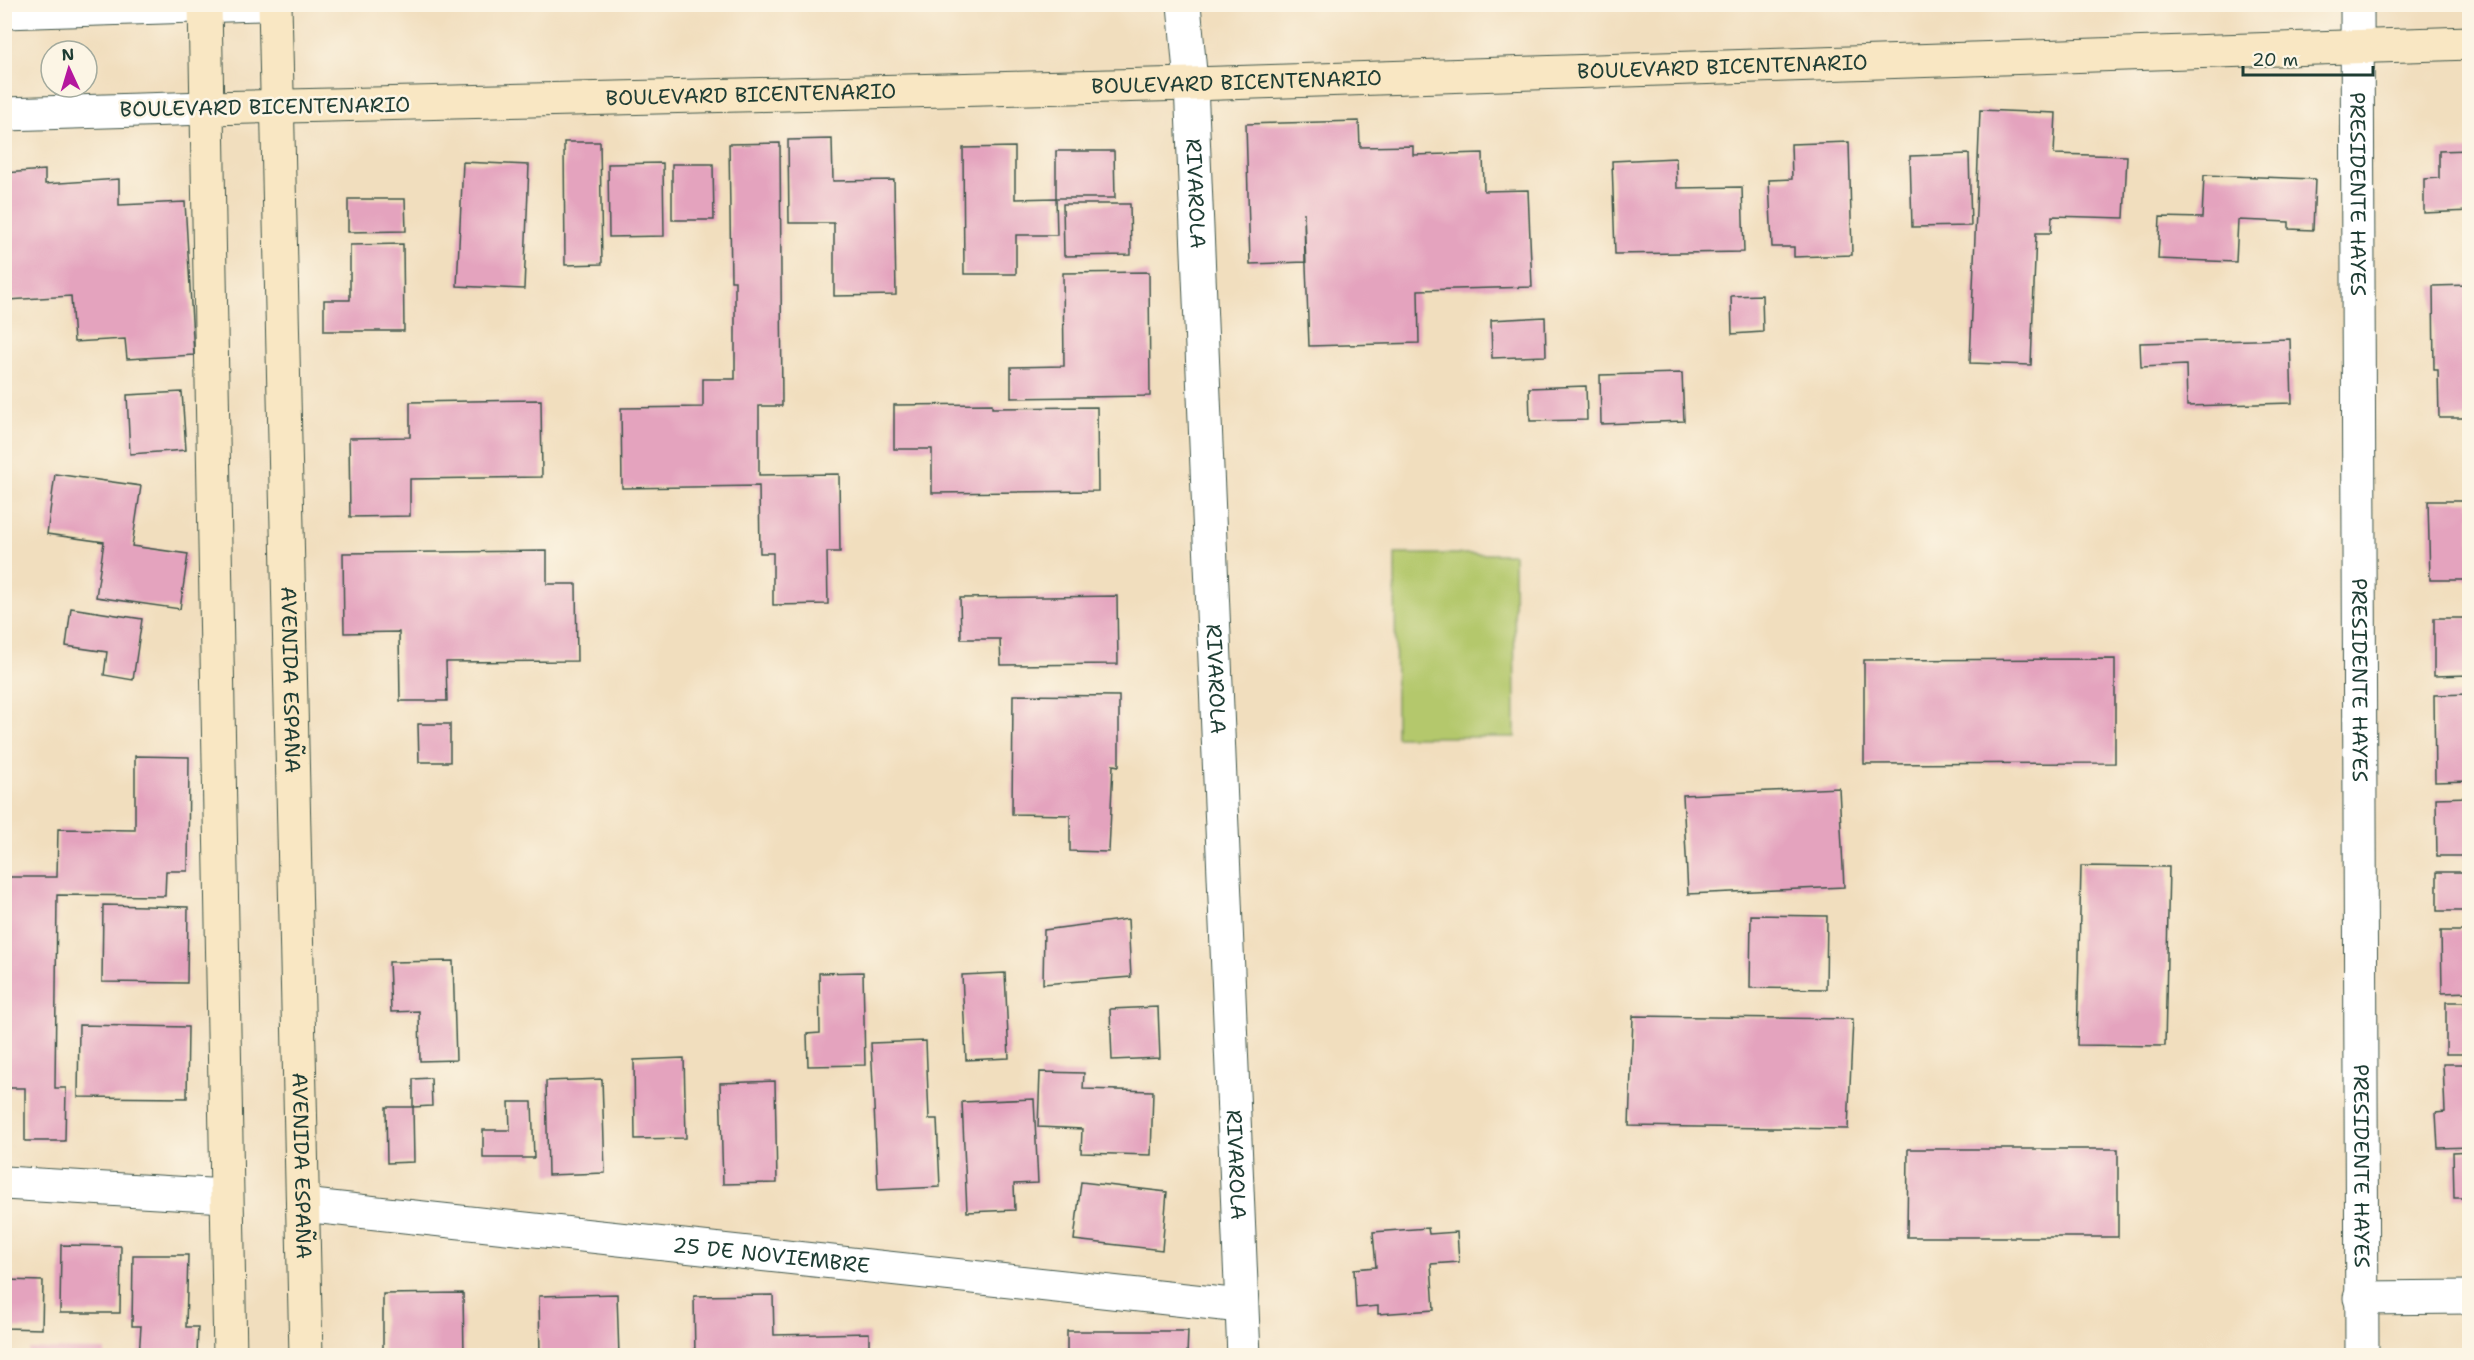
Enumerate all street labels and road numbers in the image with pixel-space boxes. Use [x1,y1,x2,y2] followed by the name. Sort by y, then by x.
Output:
[1577,48,1868,86] street label: BOULEVARD BICENTENARIO
[1091,64,1382,100] street label: BOULEVARD BICENTENARIO
[605,77,897,112] street label: BOULEVARD BICENTENARIO
[119,90,411,124] street label: BOULEVARD BICENTENARIO
[2343,92,2372,296] street label: PRESIDENTE HAYES
[1179,138,1212,249] street label: RIVAROLA
[2345,578,2374,782] street label: PRESIDENTE HAYES
[274,586,307,774] street label: AVENIDA ESPAÑA
[1200,624,1232,735] street label: RIVAROLA
[2347,1064,2376,1268] street label: PRESIDENTE HAYES
[285,1072,318,1259] street label: AVENIDA ESPAÑA
[1220,1109,1252,1220] street label: RIVAROLA
[671,1231,871,1280] street label: 25 DE NOVIEMBRE

